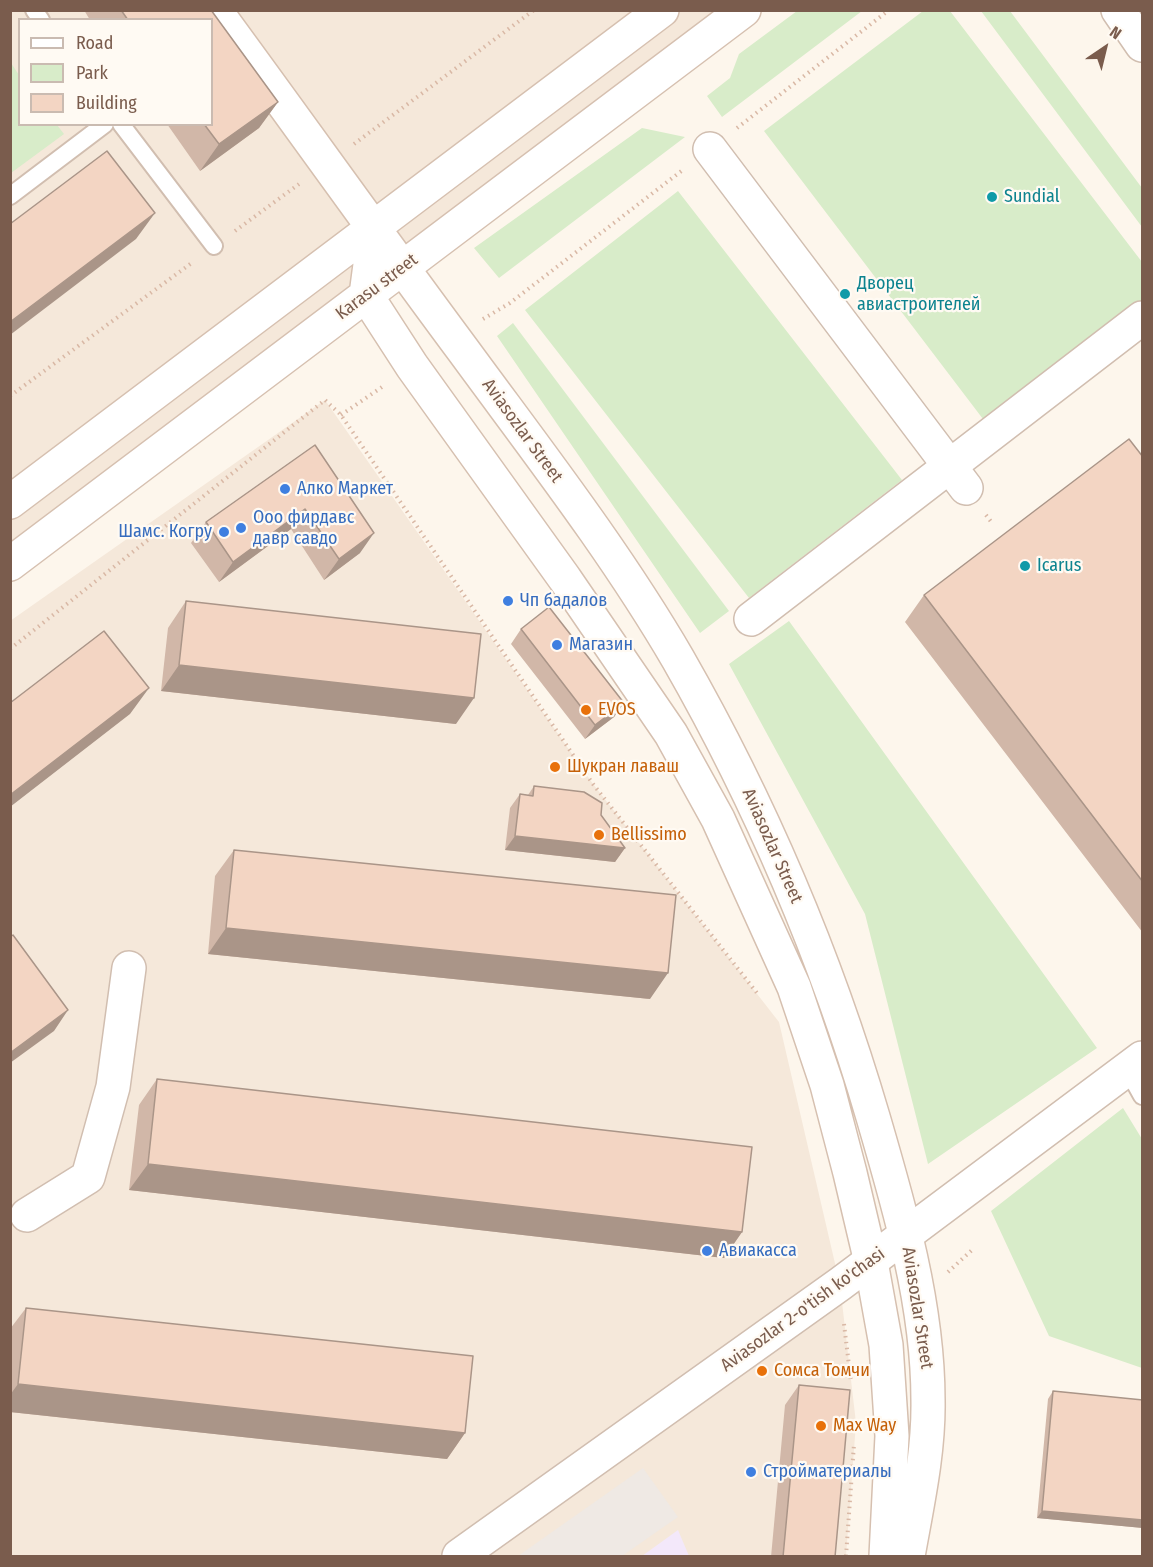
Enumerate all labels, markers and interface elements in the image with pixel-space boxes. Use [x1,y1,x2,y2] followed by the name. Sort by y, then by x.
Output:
[18,18,213,126] legend
[1075,18,1135,78] north arrow
[1106,22,1125,43] text: N
[76,32,113,54] text: Road
[76,62,108,84] text: Park
[76,92,137,114] text: Building
[1004,186,1059,208] place label: Sundial
[985,190,999,204] marker: Sundial
[332,249,422,325] street label: Karasu street
[857,273,980,316] place label: Дворец авиастроителей
[838,287,852,301] marker: Дворец авиастроителей
[477,375,567,487] street label: Aviasozlar Street
[297,478,393,500] place label: Алко Маркет
[278,482,292,496] marker: Алко Маркет
[253,507,354,550] place label: Ооо фирдавс давр савдо
[118,521,212,543] place label: Шамс. Когру
[234,521,248,535] marker: Ооо фирдавс давр савдо
[217,525,231,539] marker: Шамс. Когру
[1037,555,1081,577] place label: Icarus
[1018,559,1032,573] marker: Icarus
[520,590,607,612] place label: Чп бадалов
[501,594,515,608] marker: Чп бадалов
[569,634,633,656] place label: Магазин
[550,638,564,652] marker: Магазин
[598,699,636,721] place label: EVOS
[579,703,593,717] marker: EVOS
[567,756,679,778] place label: Шукран лаваш
[548,760,562,774] marker: Шукран лаваш
[737,785,807,907] street label: Aviasozlar Street
[611,824,687,846] place label: Bellissimo
[592,828,606,842] marker: Bellissimo
[719,1240,797,1262] place label: Авиакасса
[717,1243,889,1377] street label: Aviasozlar 2-o'tish ko'chasi
[700,1244,714,1258] marker: Авиакасса
[897,1246,937,1370] street label: Aviasozlar Street
[774,1360,870,1382] place label: Сомса Томчи
[755,1364,769,1378] marker: Сомса Томчи
[833,1415,896,1437] place label: Max Way
[814,1419,828,1433] marker: Max Way
[763,1461,892,1483] place label: Стройматериалы
[744,1465,758,1479] marker: Стройматериалы

